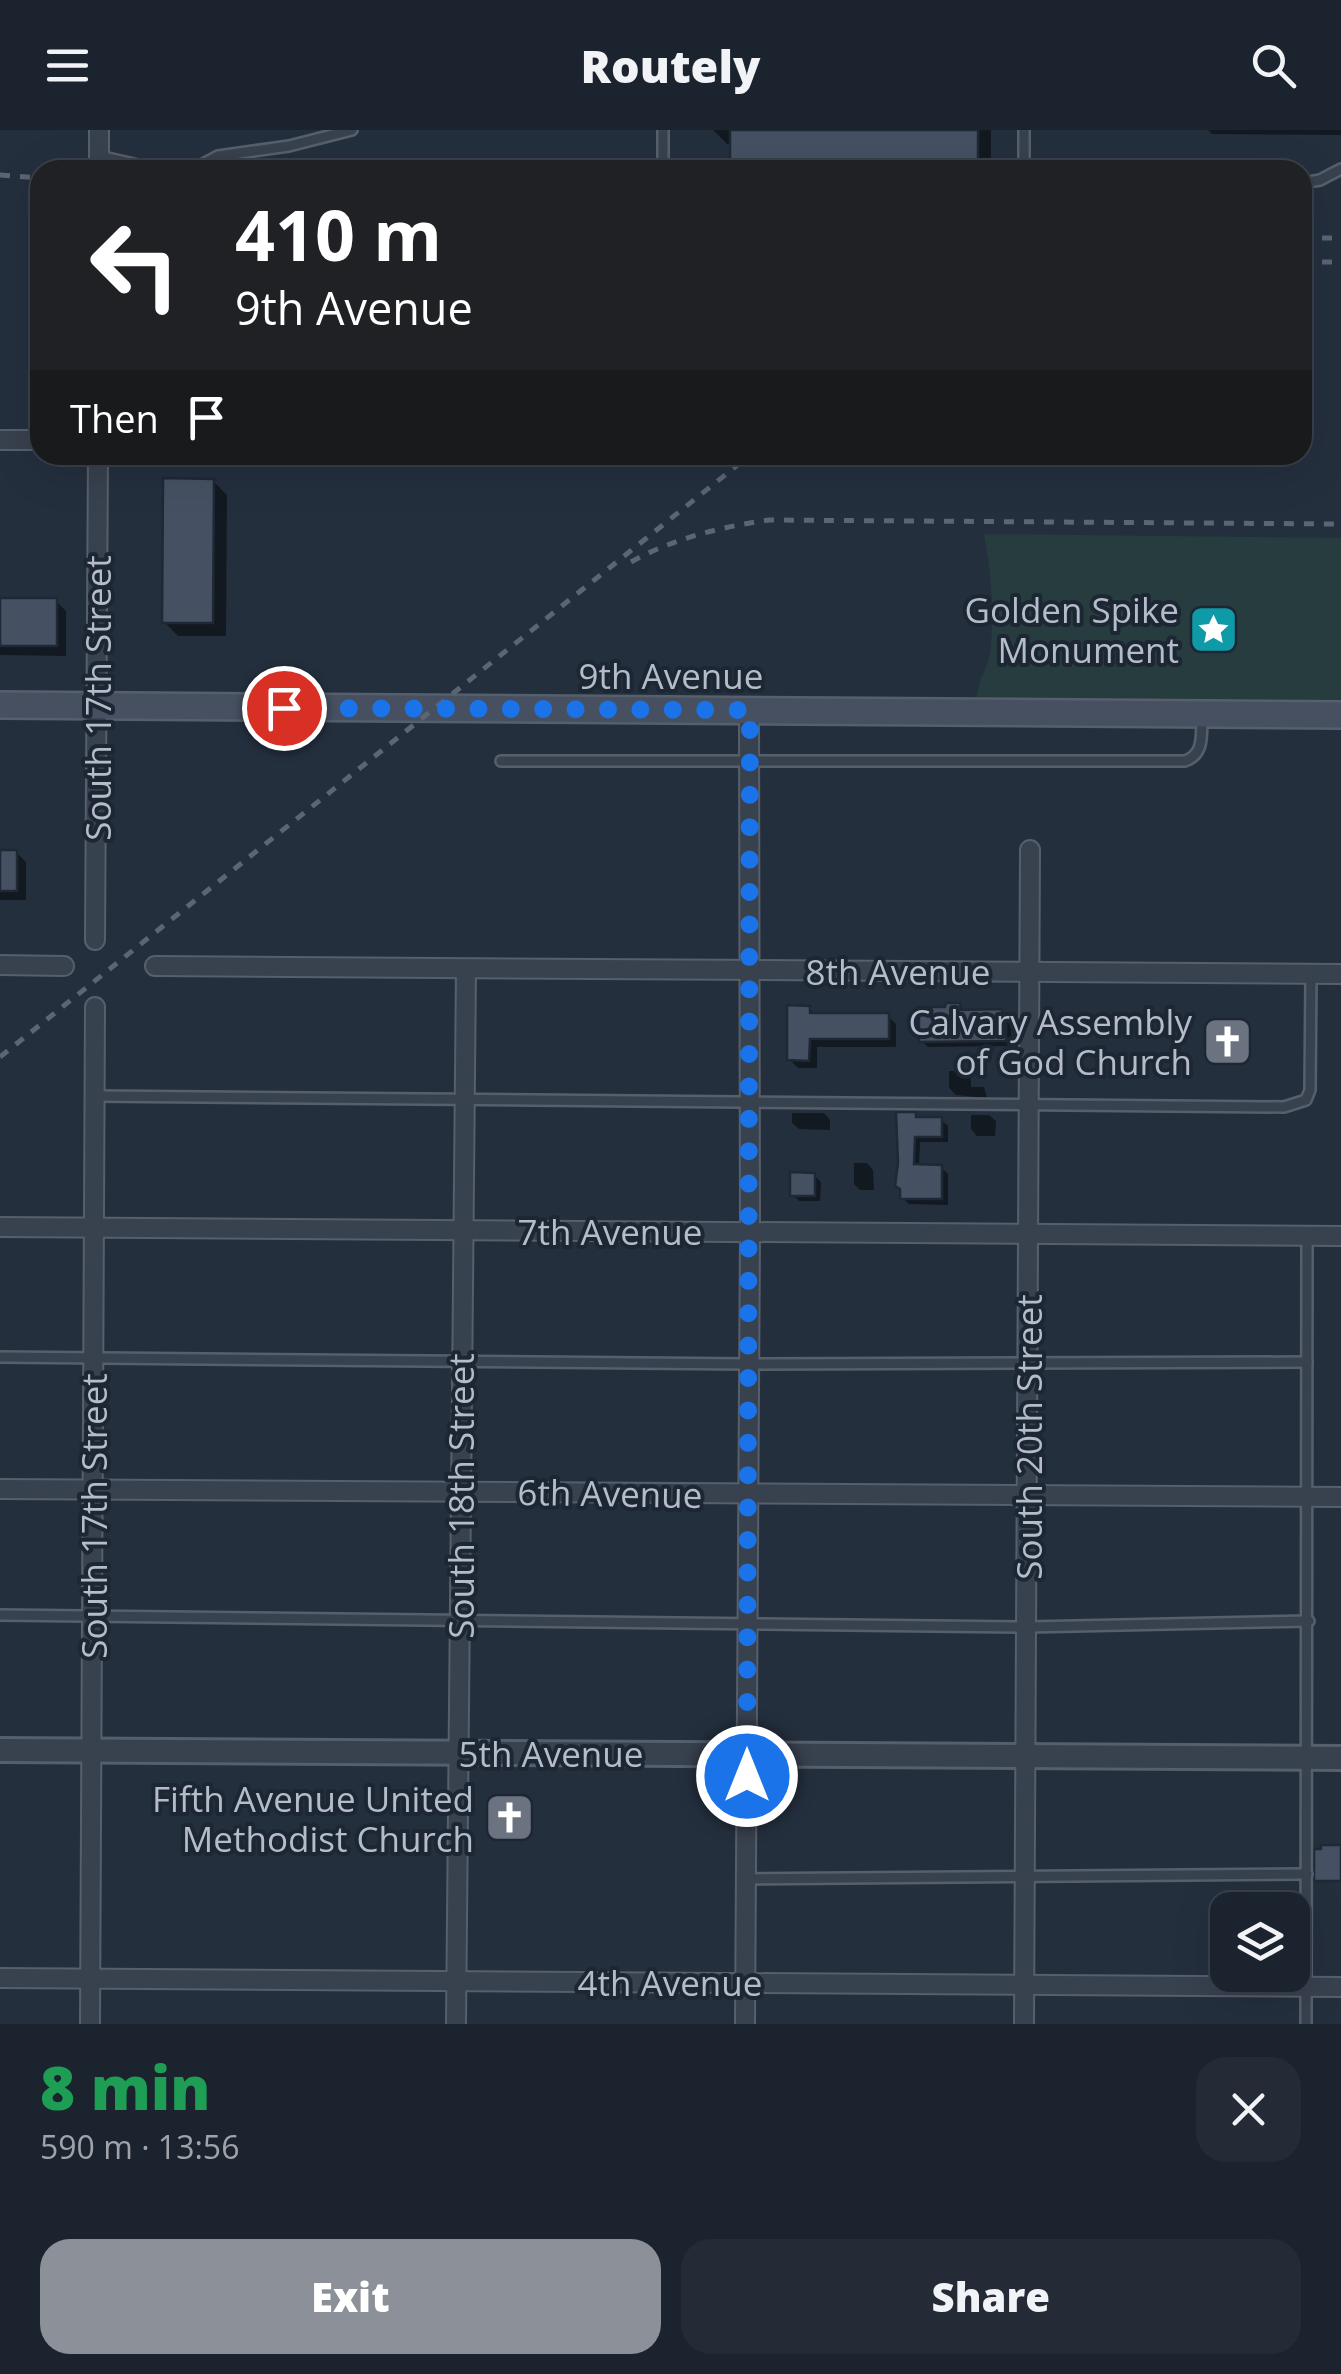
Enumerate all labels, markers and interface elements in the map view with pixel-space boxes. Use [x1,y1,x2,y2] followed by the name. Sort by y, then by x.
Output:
[581,35,760,96] text: Routely
[40,38,95,93] icon: menu
[1246,38,1301,93] icon: search
[235,186,442,282] text: 410 m
[70,200,200,330] icon: left
[235,277,473,338] text: 9th Avenue
[179,390,234,445] icon: arrive
[70,392,159,444] text: Then
[74,555,121,841] street label: South 17th Street
[965,586,1179,673] place label: Golden Spike Monument
[1188,603,1240,655] place icon: Golden Spike Monument
[579,652,763,699] street label: 9th Avenue
[242,666,327,751] pin
[257,681,312,736] icon: arrive
[806,948,990,995] street label: 8th Avenue
[908,998,1192,1085] place label: Calvary Assembly of God Church
[1201,1015,1253,1067] church icon: Calvary Assembly of God Church
[518,1208,702,1255] street label: 7th Avenue
[1005,1294,1052,1580] street label: South 20th Street
[437,1353,484,1639] street label: South 18th Street
[70,1373,117,1659] street label: South 17th Street
[517,1468,703,1518] street label: 6th Avenue
[695,1724,799,1828] position arrow
[459,1730,643,1777] street label: 5th Avenue
[152,1775,474,1862] place label: Fifth Avenue United Methodist Church
[483,1792,535,1844] church icon: Fifth Avenue United Methodist Church
[1210,1892,1310,1992] map controls
[1210,1892,1310,1992] button: layers
[578,1959,762,2006] street label: 4th Avenue
[40,2046,210,2128] text: 8 min
[1196,2057,1301,2162] button: close
[40,2125,239,2168] text: 590 m · 13:56
[40,2239,661,2354] button: Exit
[681,2239,1301,2354] button: Share

